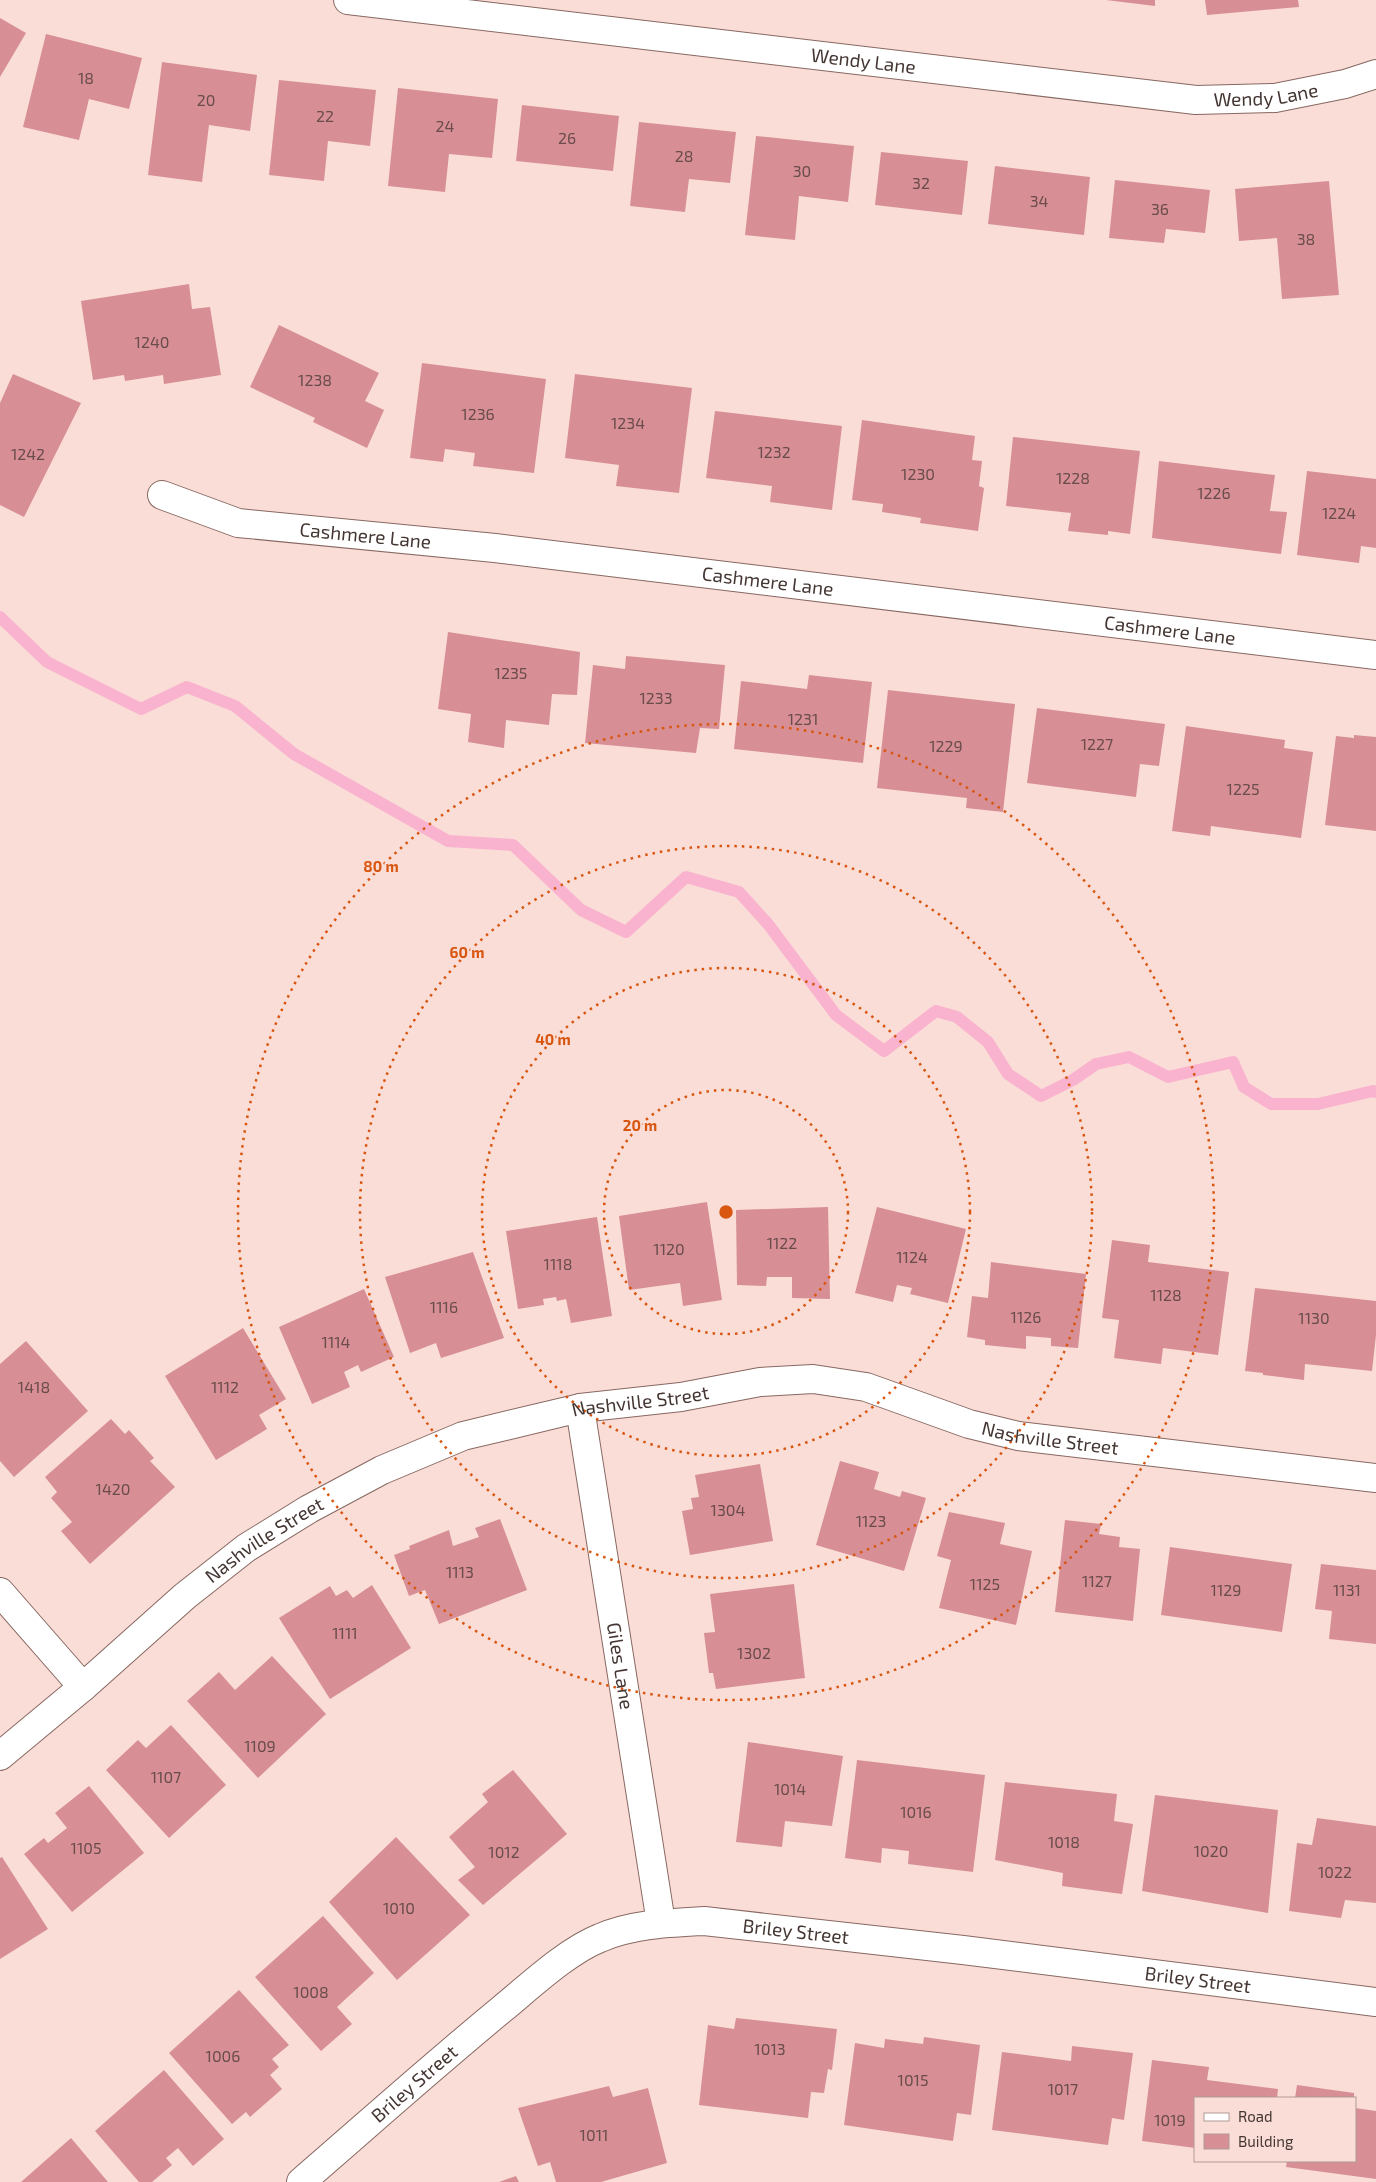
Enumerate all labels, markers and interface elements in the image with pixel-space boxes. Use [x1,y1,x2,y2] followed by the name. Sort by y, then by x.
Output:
[810,43,917,78] street label: Wendy Lane
[78,68,94,87] house number: 18
[1213,78,1320,111] street label: Wendy Lane
[197,90,215,109] house number: 20
[316,106,334,125] house number: 22
[436,116,455,135] house number: 24
[558,128,576,147] house number: 26
[675,146,693,165] house number: 28
[793,161,811,180] house number: 30
[912,173,930,192] house number: 32
[1030,191,1049,210] house number: 34
[1151,199,1169,218] house number: 36
[1297,229,1315,248] house number: 38
[135,332,169,351] house number: 1240
[298,370,332,389] house number: 1238
[461,404,495,423] house number: 1236
[611,413,645,432] house number: 1234
[757,442,791,461] house number: 1232
[11,444,45,463] house number: 1242
[901,464,935,483] house number: 1230
[1056,468,1090,487] house number: 1228
[1197,483,1231,502] house number: 1226
[1322,503,1356,522] house number: 1224
[299,517,432,553] street label: Cashmere Lane
[701,561,835,600] street label: Cashmere Lane
[1103,610,1237,649] street label: Cashmere Lane
[495,663,527,682] house number: 1235
[639,688,673,707] house number: 1233
[788,709,818,728] house number: 1231
[1081,734,1113,753] house number: 1227
[929,736,963,755] house number: 1229
[1227,779,1259,798] house number: 1225
[363,857,399,875] text: 80 m
[450,943,484,961] text: 60 m
[535,1030,571,1048] text: 40 m
[623,1116,657,1134] text: 20 m
[717,1203,735,1221] centre of rings
[767,1233,797,1252] house number: 1122
[653,1239,685,1258] house number: 1120
[896,1247,928,1266] house number: 1124
[544,1254,572,1273] house number: 1118
[1150,1285,1182,1304] house number: 1128
[430,1297,458,1316] house number: 1116
[1011,1307,1041,1326] house number: 1126
[1298,1308,1330,1327] house number: 1130
[322,1332,351,1351] house number: 1114
[18,1377,50,1396] house number: 1418
[211,1377,239,1396] house number: 1112
[569,1380,711,1421] street label: Nashville Street
[980,1416,1120,1459] street label: Nashville Street
[96,1479,130,1498] house number: 1420
[200,1492,327,1587] street label: Nashville Street
[711,1500,746,1519] house number: 1304
[856,1511,886,1530] house number: 1123
[446,1562,474,1581] house number: 1113
[1082,1571,1112,1590] house number: 1127
[970,1574,1000,1593] house number: 1125
[1211,1580,1241,1599] house number: 1129
[1333,1580,1361,1599] house number: 1131
[603,1621,639,1711] street label: Giles Lane
[332,1623,358,1642] house number: 1111
[737,1643,771,1662] house number: 1302
[244,1736,276,1755] house number: 1109
[151,1767,181,1786] house number: 1107
[774,1779,806,1798] house number: 1014
[900,1802,932,1821] house number: 1016
[1048,1832,1080,1851] house number: 1018
[71,1838,101,1857] house number: 1105
[1194,1841,1228,1860] house number: 1020
[488,1842,520,1861] house number: 1012
[1318,1862,1352,1881] house number: 1022
[383,1898,415,1917] house number: 1010
[742,1913,850,1948] street label: Briley Street
[1144,1961,1252,1997] street label: Briley Street
[293,1982,329,2001] house number: 1008
[754,2039,786,2058] house number: 1013
[366,2040,462,2127] street label: Briley Street
[206,2046,240,2065] house number: 1006
[898,2070,928,2089] house number: 1015
[1048,2079,1078,2098] house number: 1017
[1194,2097,1356,2162] legend
[1238,2107,1273,2125] text: Road
[1154,2110,1186,2129] house number: 1019
[580,2125,608,2144] house number: 1011
[1238,2132,1294,2150] text: Building

